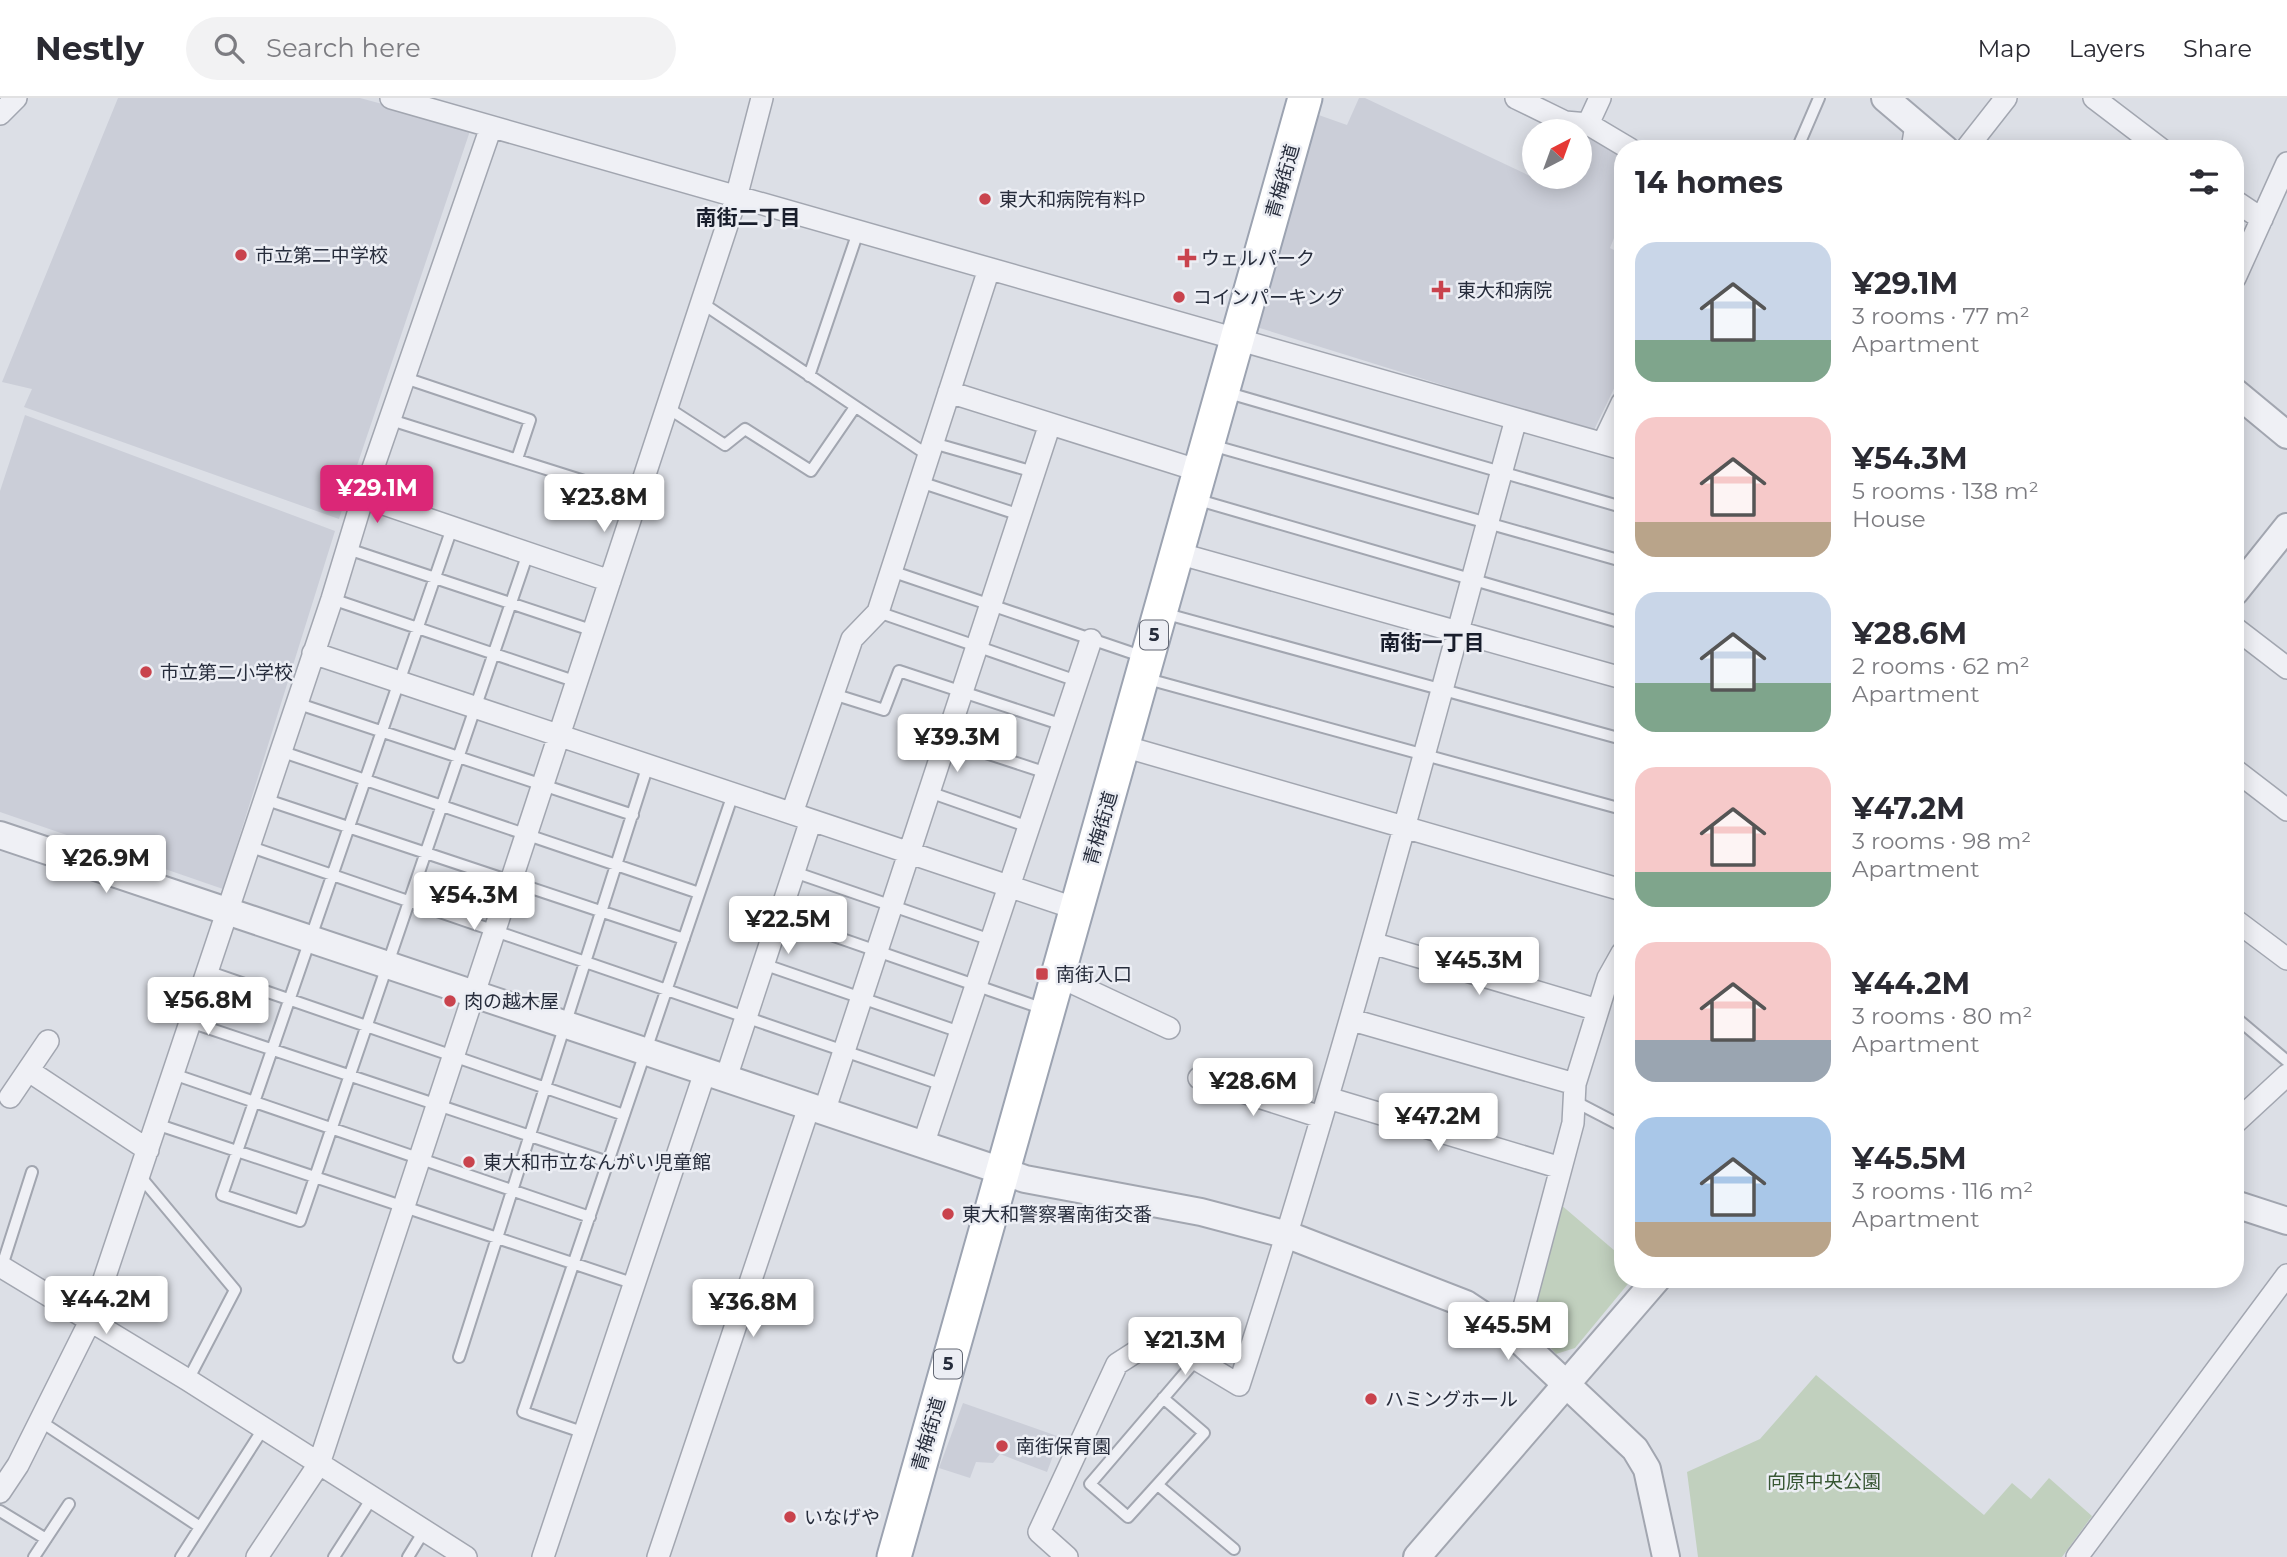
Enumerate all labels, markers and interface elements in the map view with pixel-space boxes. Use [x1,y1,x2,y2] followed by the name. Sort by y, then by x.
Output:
[186,17,676,80] search box
[35,28,144,68] text: Nestly
[210,29,248,67] icon: search
[266,32,421,64] text: Search here
[1977,34,2031,63] text: Map
[2069,34,2145,63] text: Layers
[2183,34,2252,63] text: Share
[1522,119,1592,189] north arrow
[1522,119,1592,189] map controls
[1261,141,1304,221] street label: 青梅街道
[2185,163,2223,201] icon: filters
[1635,164,1783,201] text: 14 homes
[999,188,1146,211] place label: 東大和病院有料P
[977,191,993,207] marker: 東大和病院有料P
[696,205,801,230] district label: 南街二丁目
[255,244,388,267] place label: 市立第二中学校
[233,247,249,263] marker: 市立第二中学校
[1201,247,1315,270] place label: ウェルパーク
[1179,250,1195,266] marker: ウェルパーク
[1852,265,1958,302] text: ¥29.1M
[1691,270,1775,354] icon: home
[1457,279,1552,302] place label: 東大和病院
[1431,280,1451,300] marker: 東大和病院
[1193,286,1344,309] place label: コインパーキング
[1171,289,1187,305] marker: コインパーキング
[1852,302,2030,330] text: 3 rooms · 77 m²
[1852,330,1980,358] text: Apartment
[1852,440,1968,477] text: ¥54.3M
[1691,445,1775,529] icon: home
[320,466,434,525] pin: ¥29.1M
[336,474,418,502] text: ¥29.1M
[547,474,661,534] pin: ¥23.8M
[1852,477,2039,505] text: 5 rooms · 138 m²
[560,483,648,511] text: ¥23.8M
[1852,505,1926,533] text: House
[1852,615,1967,652] text: ¥28.6M
[1140,620,1168,650] road number: 5
[1691,620,1775,704] icon: home
[1380,630,1485,655] district label: 南街一丁目
[1852,652,2030,680] text: 2 rooms · 62 m²
[160,661,293,684] place label: 市立第二小学校
[138,664,154,680] marker: 市立第二小学校
[1852,680,1980,708] text: Apartment
[900,714,1014,774] pin: ¥39.3M
[914,723,1000,751] text: ¥39.3M
[1079,788,1122,868] street label: 青梅街道
[1852,790,1965,827] text: ¥47.2M
[1691,795,1775,879] icon: home
[1852,827,2031,855] text: 3 rooms · 98 m²
[49,836,163,895] pin: ¥26.9M
[62,844,150,872] text: ¥26.9M
[1852,855,1980,883] text: Apartment
[417,872,531,932] pin: ¥54.3M
[430,881,518,909] text: ¥54.3M
[731,896,845,956] pin: ¥22.5M
[745,905,831,933] text: ¥22.5M
[1422,937,1536,997] pin: ¥45.3M
[1435,946,1523,974] text: ¥45.3M
[1056,963,1132,986] place label: 南街入口
[1852,965,1970,1002] text: ¥44.2M
[1034,966,1050,982] marker: 南街入口
[1691,970,1775,1054] icon: home
[151,978,265,1037] pin: ¥56.8M
[164,986,252,1014] text: ¥56.8M
[464,990,559,1013] place label: 肉の越木屋
[442,993,458,1009] marker: 肉の越木屋
[1852,1002,2032,1030] text: 3 rooms · 80 m²
[1852,1030,1980,1058] text: Apartment
[1196,1058,1310,1118] pin: ¥28.6M
[1209,1067,1297,1095] text: ¥28.6M
[1381,1094,1495,1153] pin: ¥47.2M
[1395,1102,1481,1130] text: ¥47.2M
[1852,1140,1967,1177] text: ¥45.5M
[1691,1145,1775,1229] icon: home
[483,1151,711,1174] place label: 東大和市立なんがい児童館
[461,1154,477,1170] marker: 東大和市立なんがい児童館
[1852,1177,2033,1205] text: 3 rooms · 116 m²
[962,1203,1152,1226] place label: 東大和警察署南街交番
[1852,1205,1980,1233] text: Apartment
[940,1206,956,1222] marker: 東大和警察署南街交番
[49,1276,163,1336] pin: ¥44.2M
[696,1280,810,1339] pin: ¥36.8M
[61,1285,151,1313] text: ¥44.2M
[708,1288,798,1316] text: ¥36.8M
[1451,1302,1565,1362] pin: ¥45.5M
[1464,1311,1552,1339] text: ¥45.5M
[1128,1318,1242,1377] pin: ¥21.3M
[1144,1326,1226,1354] text: ¥21.3M
[934,1350,962,1378] road number: 5
[1385,1388,1518,1411] place label: ハミングホール
[1363,1391,1379,1407] marker: ハミングホール
[907,1394,950,1474] street label: 青梅街道
[1016,1435,1111,1458] place label: 南街保育園
[994,1438,1010,1454] marker: 南街保育園
[1767,1470,1881,1493] park label: 向原中央公園
[804,1506,880,1529] place label: いなげや
[782,1509,798,1525] marker: いなげや

